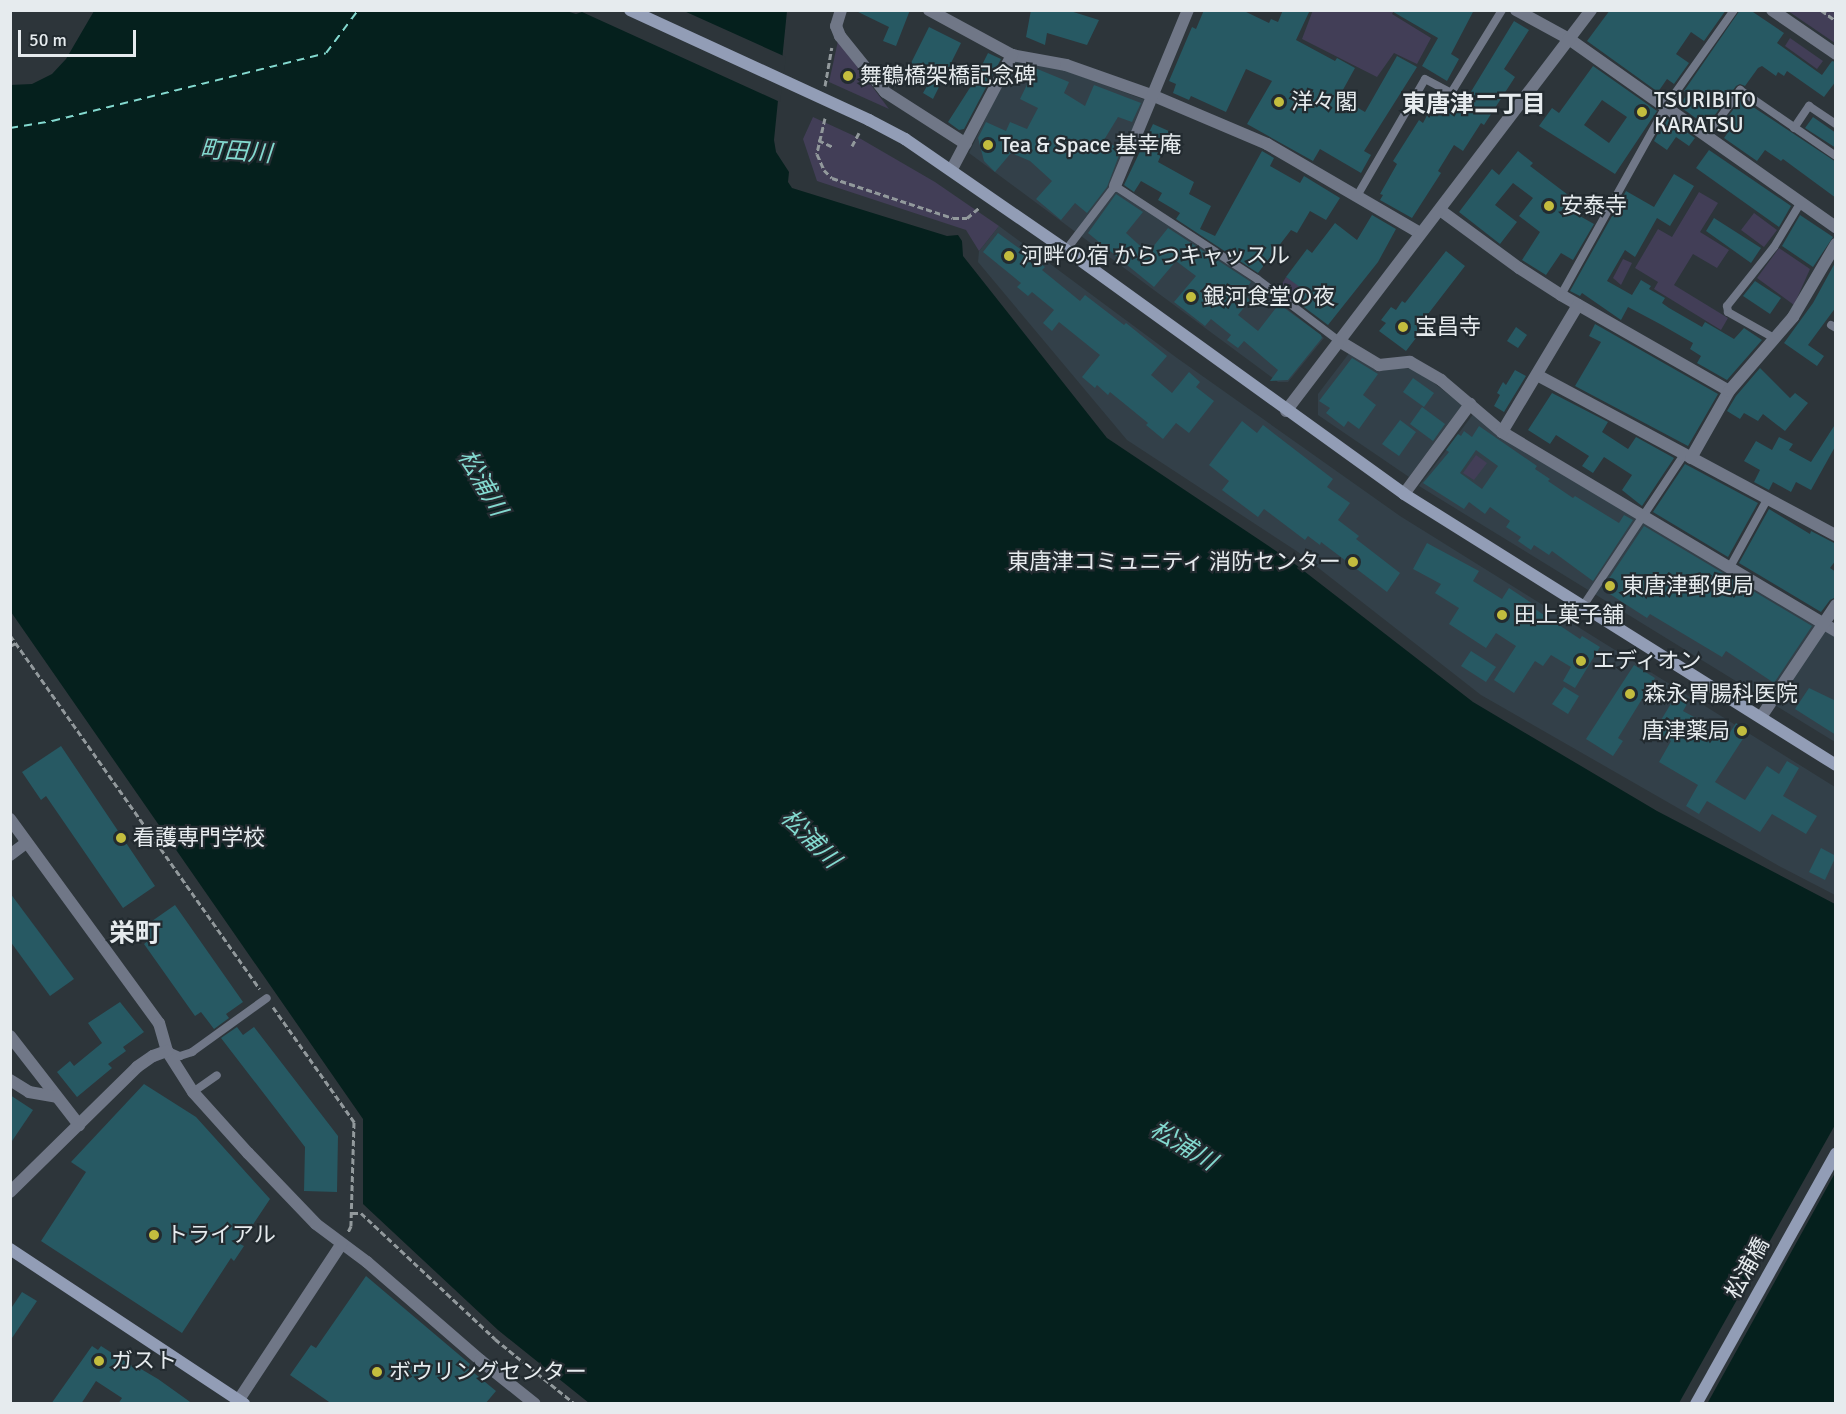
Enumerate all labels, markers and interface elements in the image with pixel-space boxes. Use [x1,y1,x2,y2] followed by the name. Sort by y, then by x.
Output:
[21,18,140,56] scale bar
[29,29,67,51] text: 50 m
[860,63,1036,89] place label: 舞鶴橋架橋記念碑
[841,69,855,83] marker: 舞鶴橋架橋記念碑
[1654,86,1756,138] place label: TSURIBITO KARATSU
[1291,89,1357,115] place label: 洋々閣
[1402,91,1546,119] district label: 東唐津二丁目
[1272,95,1286,109] marker: 洋々閣
[1635,105,1649,119] marker: TSURIBITO KARATSU
[1000,132,1182,158] place label: Tea & Space 基幸庵
[199,135,273,169] water label: 町田川
[981,138,995,152] marker: Tea & Space 基幸庵
[1561,193,1627,219] place label: 安泰寺
[1542,199,1556,213] marker: 安泰寺
[1021,243,1290,269] place label: 河畔の宿 からつキャッスル
[1002,249,1016,263] marker: 河畔の宿 からつキャッスル
[1203,284,1335,310] place label: 銀河食堂の夜
[1184,290,1198,304] marker: 銀河食堂の夜
[1415,314,1481,340] place label: 宝昌寺
[1396,320,1410,334] marker: 宝昌寺
[452,445,512,521] water label: 松浦川
[1006,549,1341,575] place label: 東唐津コミュニティ 消防センター
[1346,555,1360,569] marker: 東唐津コミュニティ 消防センター
[1622,573,1754,599] place label: 東唐津郵便局
[1603,579,1617,593] marker: 東唐津郵便局
[1514,602,1624,628] place label: 田上菓子舗
[1495,608,1509,622] marker: 田上菓子舗
[1593,648,1703,674] place label: エディオン
[1574,654,1588,668] marker: エディオン
[1644,681,1798,707] place label: 森永胃腸科医院
[1621,685,1639,703] marker: 森永胃腸科医院
[1642,718,1730,744] place label: 唐津薬局
[1735,724,1749,738] marker: 唐津薬局
[774,803,846,875] water label: 松浦川
[133,825,265,851] place label: 看護専門学校
[114,831,128,845] marker: 看護専門学校
[109,919,161,951] district label: 栄町
[1145,1115,1221,1177] water label: 松浦川
[166,1222,276,1248] place label: トライアル
[147,1228,161,1242] marker: トライアル
[1719,1233,1775,1303] street label: 松浦橋
[111,1348,177,1374] place label: ガスト
[92,1354,106,1368] marker: ガスト
[389,1359,587,1385] place label: ボウリングセンター
[370,1365,384,1379] marker: ボウリングセンター

